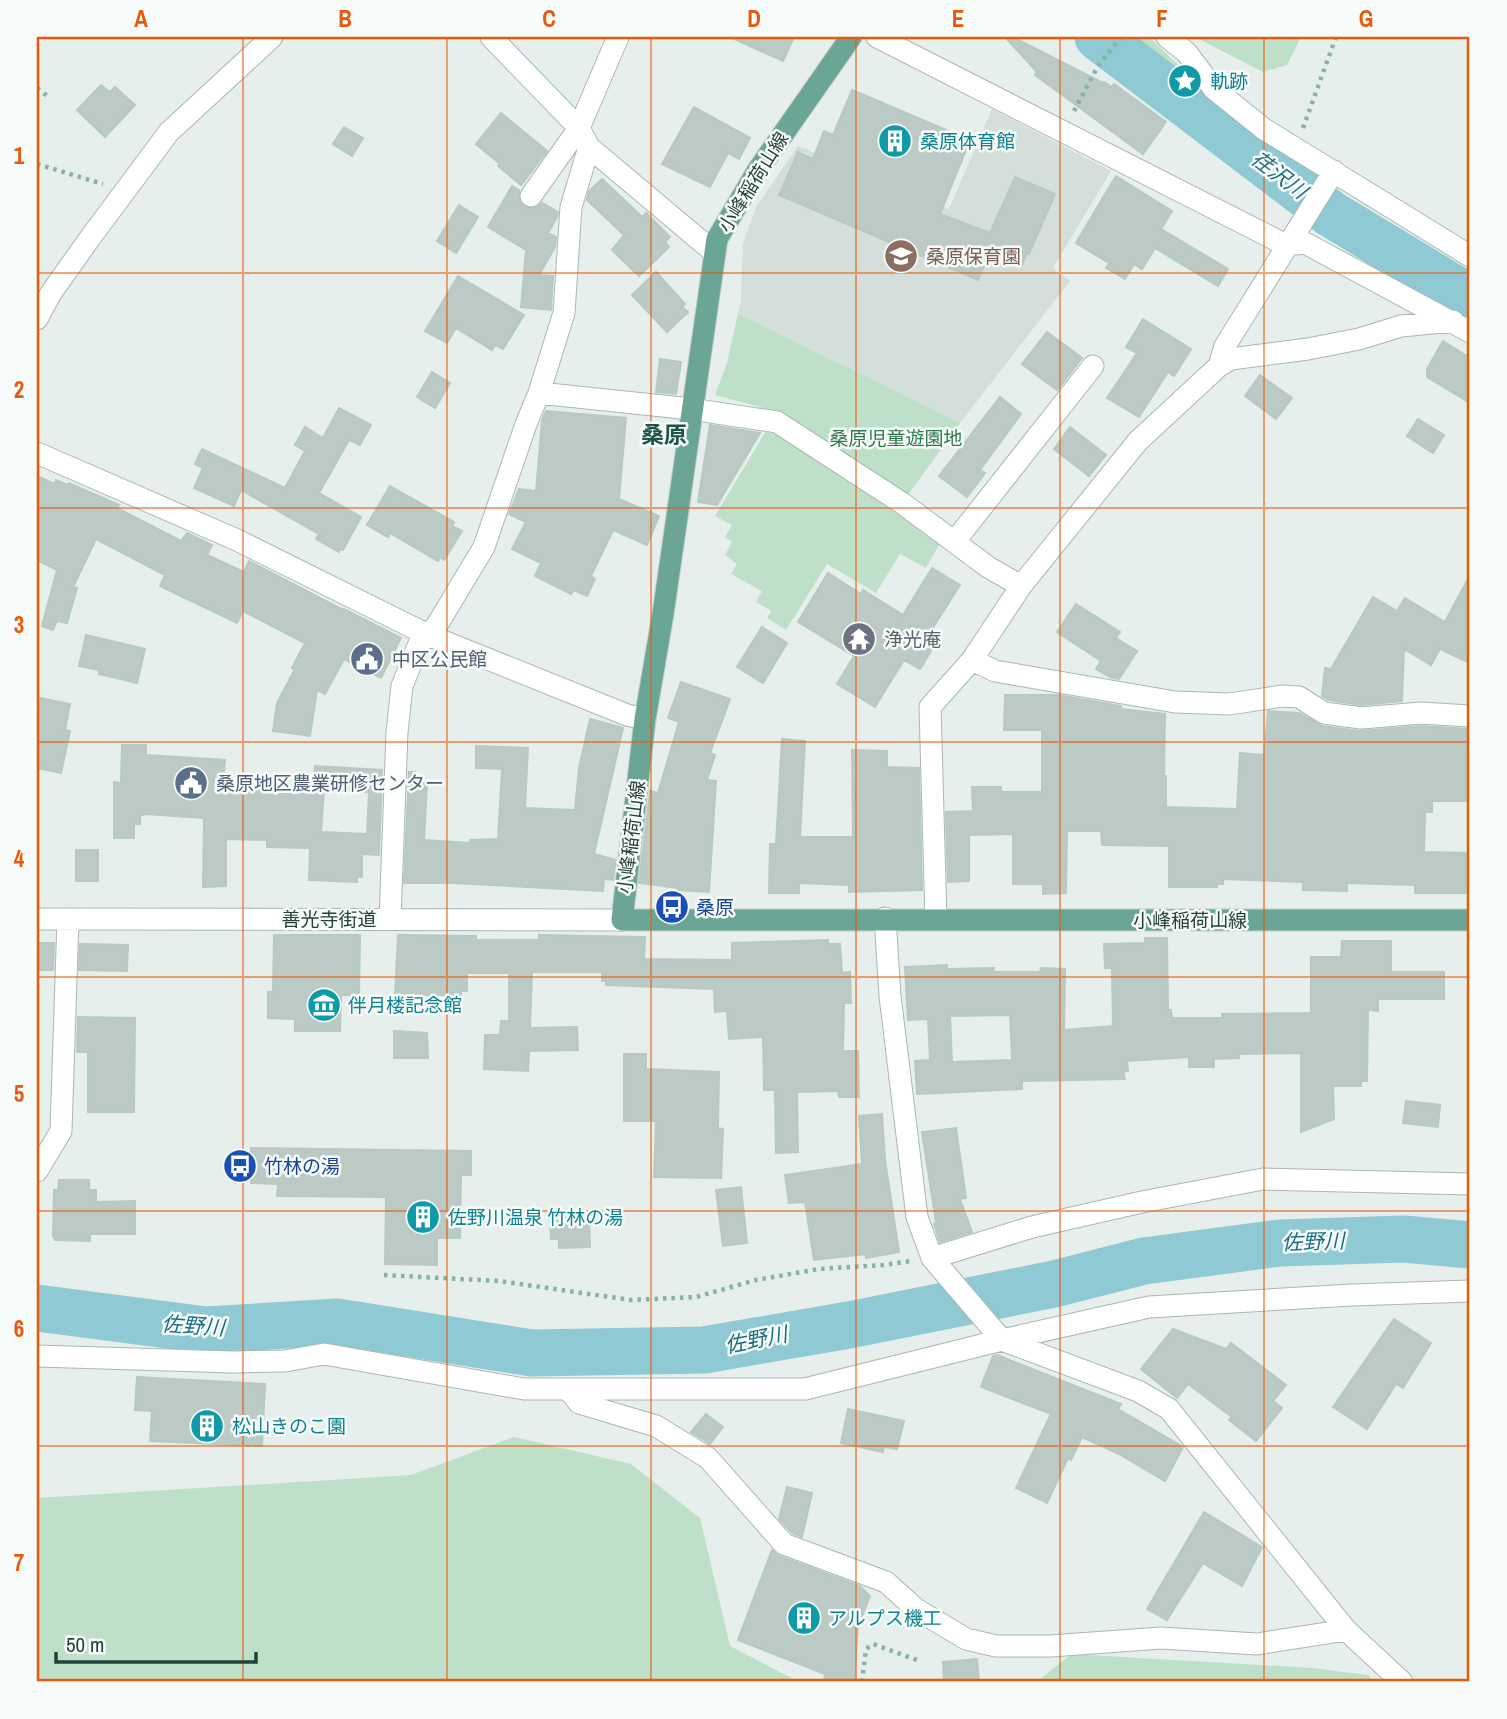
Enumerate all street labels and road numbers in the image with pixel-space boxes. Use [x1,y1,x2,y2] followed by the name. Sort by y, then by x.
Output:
[712,127,794,237] street label: 小峰稲荷山線
[611,779,651,895] street label: 小峰稲荷山線
[281,906,377,932] street label: 善光寺街道
[1133,907,1247,933] street label: 小峰稲荷山線

